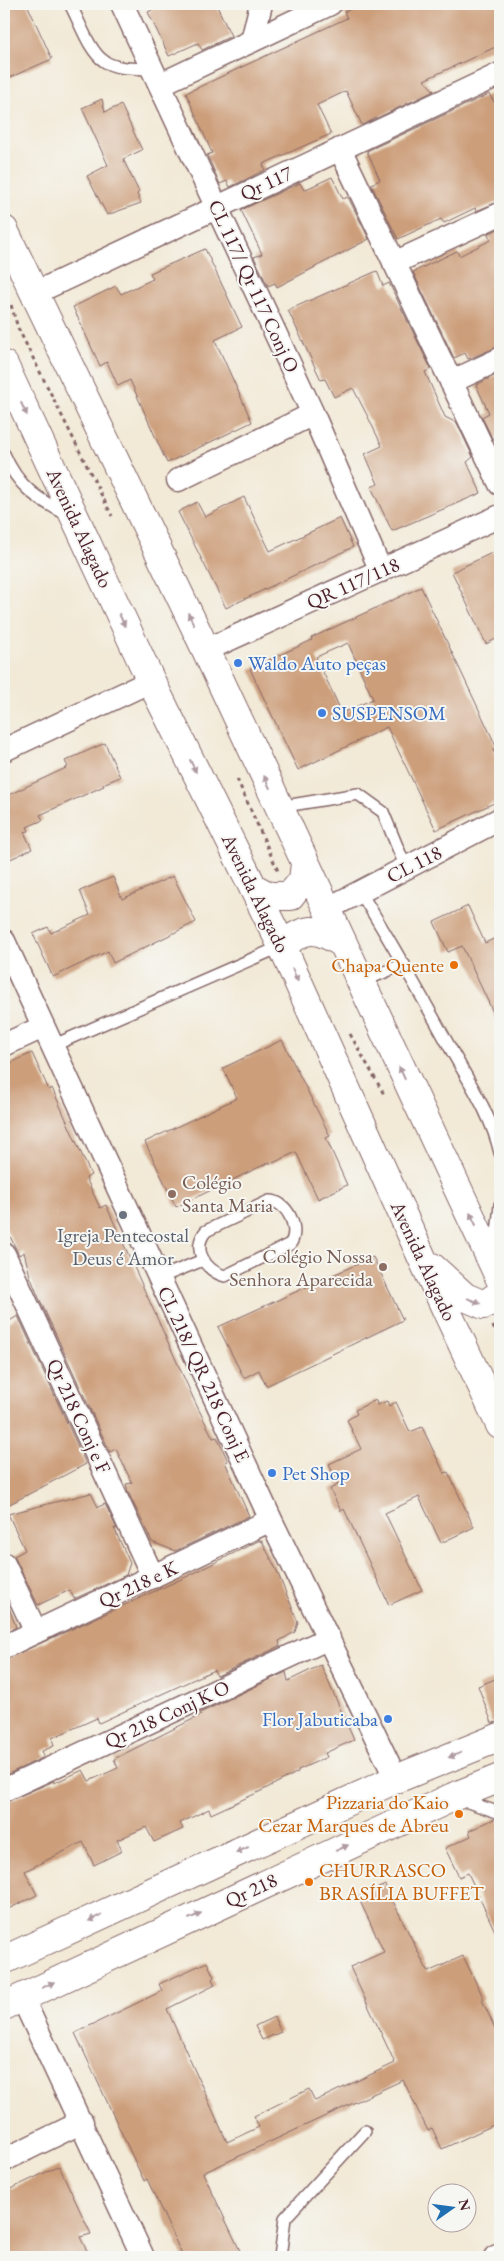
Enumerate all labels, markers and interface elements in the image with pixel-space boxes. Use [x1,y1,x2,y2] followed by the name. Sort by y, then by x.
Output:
[236,159,297,206] street label: Qr 117
[203,195,305,377] street label: CL 117/ Qr 117 Conj O
[21,402,29,416] one-way arrow
[40,463,119,592] street label: Avenida Alagado
[302,551,404,615] street label: QR 117/118
[187,612,195,627] one-way arrow
[119,613,127,627] one-way arrow
[248,650,386,676] place label: Waldo Auto peças
[232,657,244,669] marker: Waldo Auto peças
[332,700,446,726] place label: SUSPENSOM
[316,707,328,719] marker: SUSPENSOM
[189,759,197,773] one-way arrow
[263,775,272,790] one-way arrow
[216,828,296,957] street label: Avenida Alagado
[382,839,446,889] street label: CL 118
[331,952,444,978] place label: Chapa Quente
[448,959,460,971] marker: Chapa Quente
[291,968,299,982] one-way arrow
[398,1066,406,1080] one-way arrow
[182,1169,273,1218] place label: Colégio Santa Maria
[166,1188,178,1200] marker: Colégio Santa Maria
[384,1196,463,1325] street label: Avenida Alagado
[117,1209,129,1221] marker: Igreja Pentecostal Deus é Amor
[468,1212,476,1226] one-way arrow
[57,1222,189,1271] place label: Igreja Pentecostal Deus é Amor
[229,1243,373,1292] place label: Colégio Nossa Senhora Aparecida
[377,1261,389,1273] marker: Colégio Nossa Senhora Aparecida
[152,1282,256,1466] street label: CL 218/ QR 218 Conj E
[467,1297,482,1305] one-way arrow
[41,1354,117,1478] street label: Qr 218 Conj e F
[282,1460,350,1486] place label: Pet Shop
[266,1467,278,1479] marker: Pet Shop
[94,1554,182,1614] street label: Qr 218 e K
[100,1674,234,1754] street label: Qr 218 Conj K O
[262,1706,378,1732] place label: Flor Jabuticaba
[382,1713,394,1725] marker: Flor Jabuticaba
[447,1751,462,1759] one-way arrow
[258,1789,449,1838] place label: Pizzaria do Kaio Cezar Marques de Abreu
[453,1808,465,1820] marker: Pizzaria do Kaio Cezar Marques de Abreu
[335,1843,349,1851] one-way arrow
[235,1845,250,1854] one-way arrow
[319,1857,484,1906] place label: CHURRASCO BRASÍLIA BUFFET
[221,1867,281,1913] street label: Qr 218
[303,1876,315,1888] marker: CHURRASCO BRASÍLIA BUFFET
[188,1912,202,1920] one-way arrow
[88,1914,102,1922] one-way arrow
[41,1981,55,1989] one-way arrow
[426,2184,476,2234] north arrow
[455,2197,475,2213] text: N

